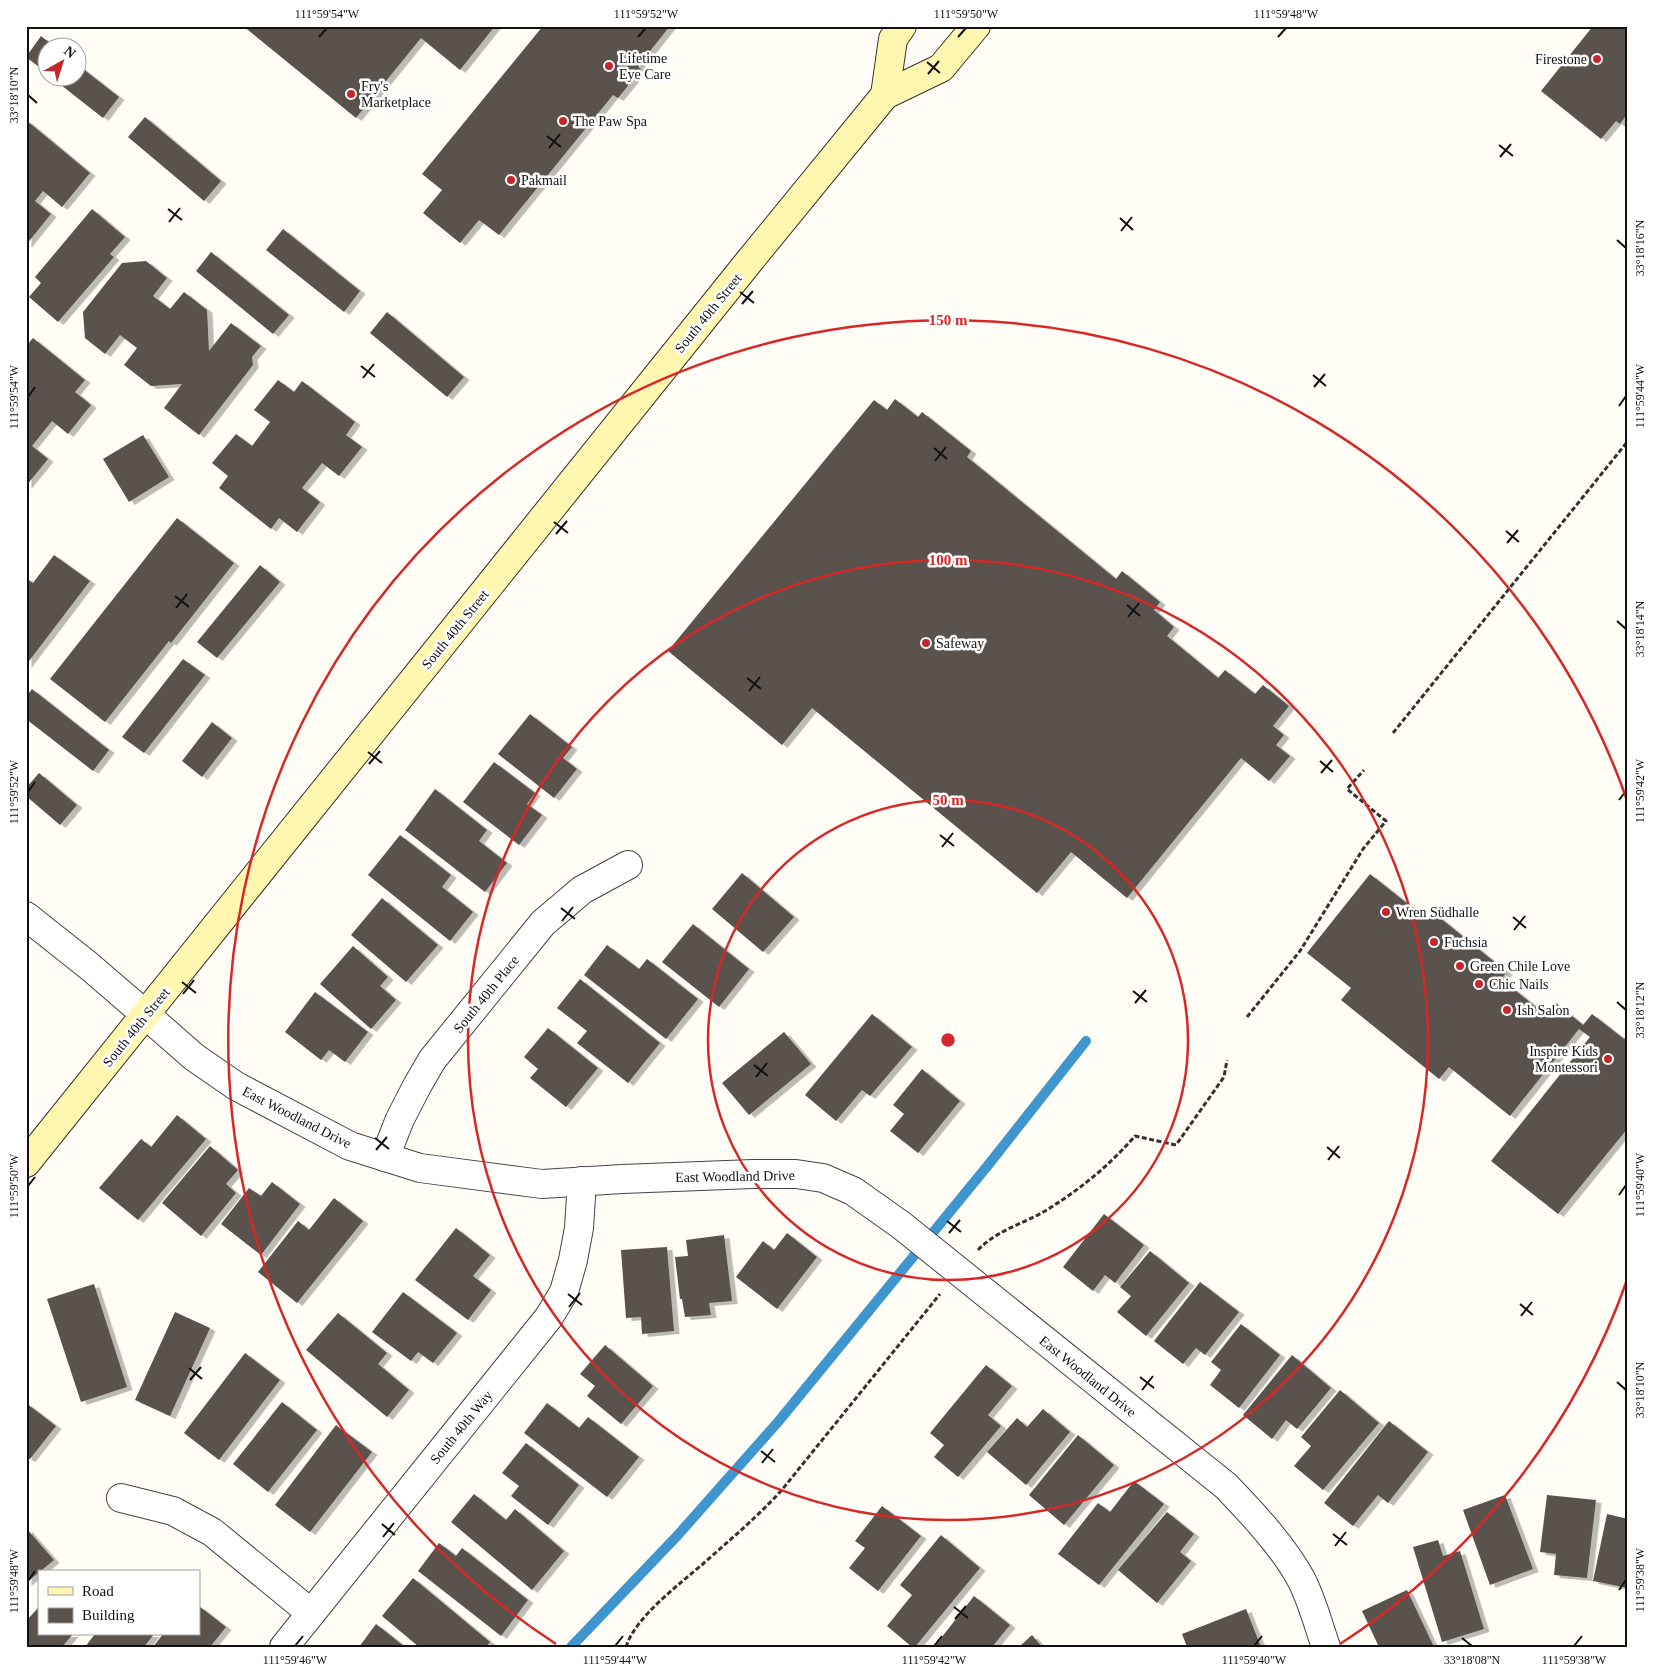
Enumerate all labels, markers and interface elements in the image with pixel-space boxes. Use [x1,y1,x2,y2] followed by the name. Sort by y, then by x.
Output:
[295,7,360,21] text: 111°59'54"W
[614,7,679,21] text: 111°59'52"W
[934,7,999,21] text: 111°59'50"W
[1254,7,1319,21] text: 111°59'48"W
[38,38,88,88] north arrow
[61,43,79,61] text: N
[619,51,671,82] place label: Lifetime Eye Care
[1535,52,1587,67] place label: Firestone
[1591,53,1603,65] marker: Firestone
[603,60,615,72] marker: Lifetime Eye Care
[7,66,21,123] text: 33°18'10"N
[361,79,431,110] place label: Fry's Marketplace
[345,88,357,100] marker: Fry's Marketplace
[573,114,648,129] place label: The Paw Spa
[557,115,569,127] marker: The Paw Spa
[521,173,567,188] place label: Pakmail
[505,174,517,186] marker: Pakmail
[1633,219,1647,276] text: 33°18'16"N
[672,271,745,356] street label: South 40th Street
[929,312,968,328] text: 150 m
[1633,363,1647,428] text: 111°59'44"W
[7,364,21,429] text: 111°59'54"W
[929,552,968,568] text: 100 m
[419,587,492,672] street label: South 40th Street
[1633,600,1647,657] text: 33°18'14"N
[936,636,984,651] place label: Safeway
[920,637,932,649] marker: Safeway
[1633,758,1647,823] text: 111°59'42"W
[7,759,21,824] text: 111°59'52"W
[932,792,964,808] text: 50 m
[1396,905,1479,920] place label: Wren Südhalle
[1380,906,1392,918] marker: Wren Südhalle
[1444,935,1488,950] place label: Fuchsia
[1428,936,1440,948] marker: Fuchsia
[451,953,522,1036] street label: South 40th Place
[1470,959,1570,974] place label: Green Chile Love
[1454,960,1466,972] marker: Green Chile Love
[1489,977,1549,992] place label: Chic Nails
[1473,978,1485,990] marker: Chic Nails
[1633,981,1647,1038] text: 33°18'12"N
[100,985,173,1070] street label: South 40th Street
[1517,1003,1570,1018] place label: Ish Salon
[1501,1004,1513,1016] marker: Ish Salon
[939,1031,957,1049] centre of rings
[1529,1044,1598,1075] place label: Inspire Kids Montessori
[1602,1053,1614,1065] marker: Inspire Kids Montessori
[240,1084,354,1151] street label: East Woodland Drive
[1633,1152,1647,1217] text: 111°59'40"W
[7,1153,21,1218] text: 111°59'50"W
[675,1168,795,1185] street label: East Woodland Drive
[1036,1333,1139,1420] street label: East Woodland Drive
[1633,1361,1647,1418] text: 33°18'10"N
[427,1388,495,1467] street label: South 40th Way
[1633,1547,1647,1612] text: 111°59'38"W
[7,1548,21,1613] text: 111°59'48"W
[38,1570,200,1636] legend
[82,1583,114,1599] text: Road
[82,1607,135,1623] text: Building
[263,1653,328,1667] text: 111°59'46"W
[583,1653,648,1667] text: 111°59'44"W
[902,1653,967,1667] text: 111°59'42"W
[1222,1653,1287,1667] text: 111°59'40"W
[1444,1653,1501,1667] text: 33°18'08"N
[1542,1653,1607,1667] text: 111°59'38"W

